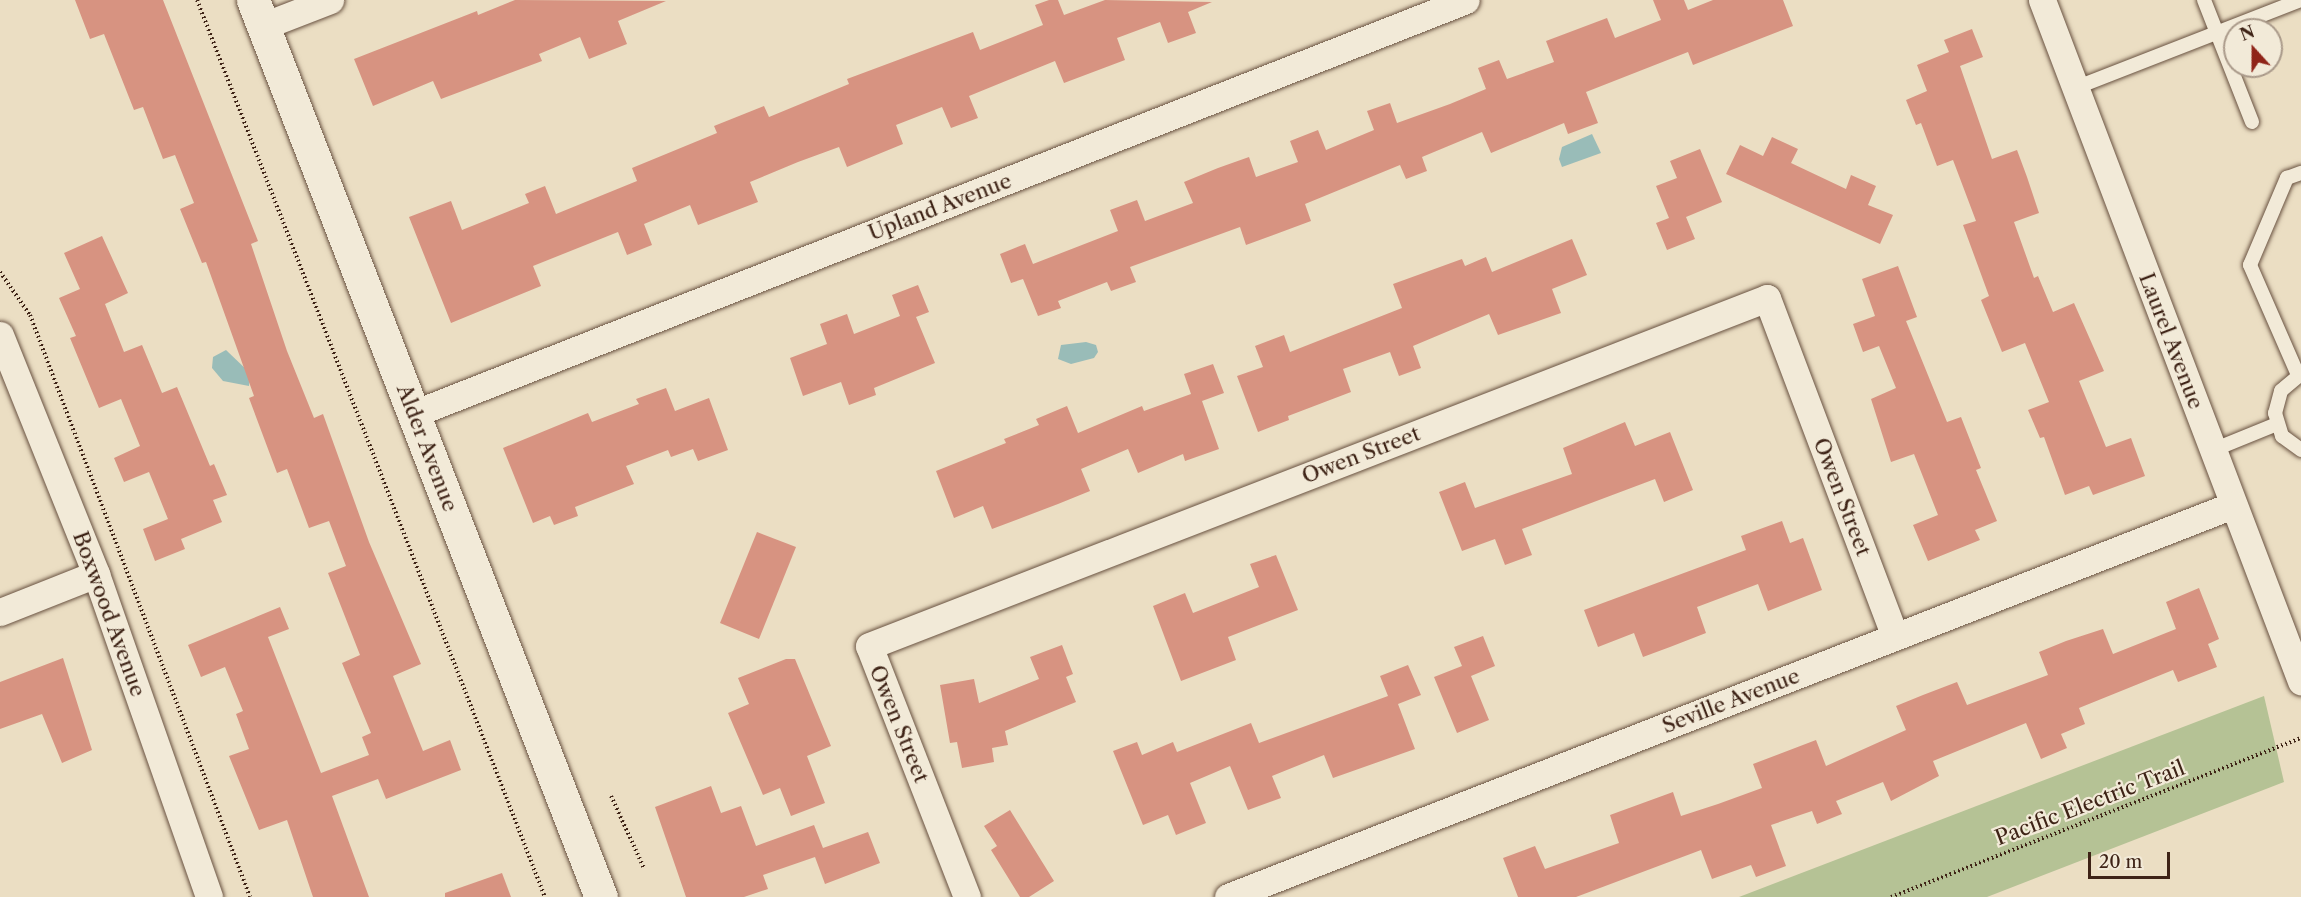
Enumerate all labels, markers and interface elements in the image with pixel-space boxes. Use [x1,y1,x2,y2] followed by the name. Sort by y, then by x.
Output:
[2223,18,2283,78] north arrow
[2237,21,2257,45] text: N
[864,168,1016,246] street label: Upland Avenue
[2133,269,2209,413] street label: Laurel Avenue
[391,380,463,516] street label: Alder Avenue
[1298,421,1424,489] street label: Owen Street
[1808,434,1876,560] street label: Owen Street
[67,528,151,700] street label: Boxwood Avenue
[864,662,934,786] street label: Owen Street
[1658,663,1804,739] street label: Seville Avenue
[1991,755,2189,851] street label: Pacific Electric Trail
[2091,840,2174,878] scale bar
[2099,851,2142,873] text: 20 m

